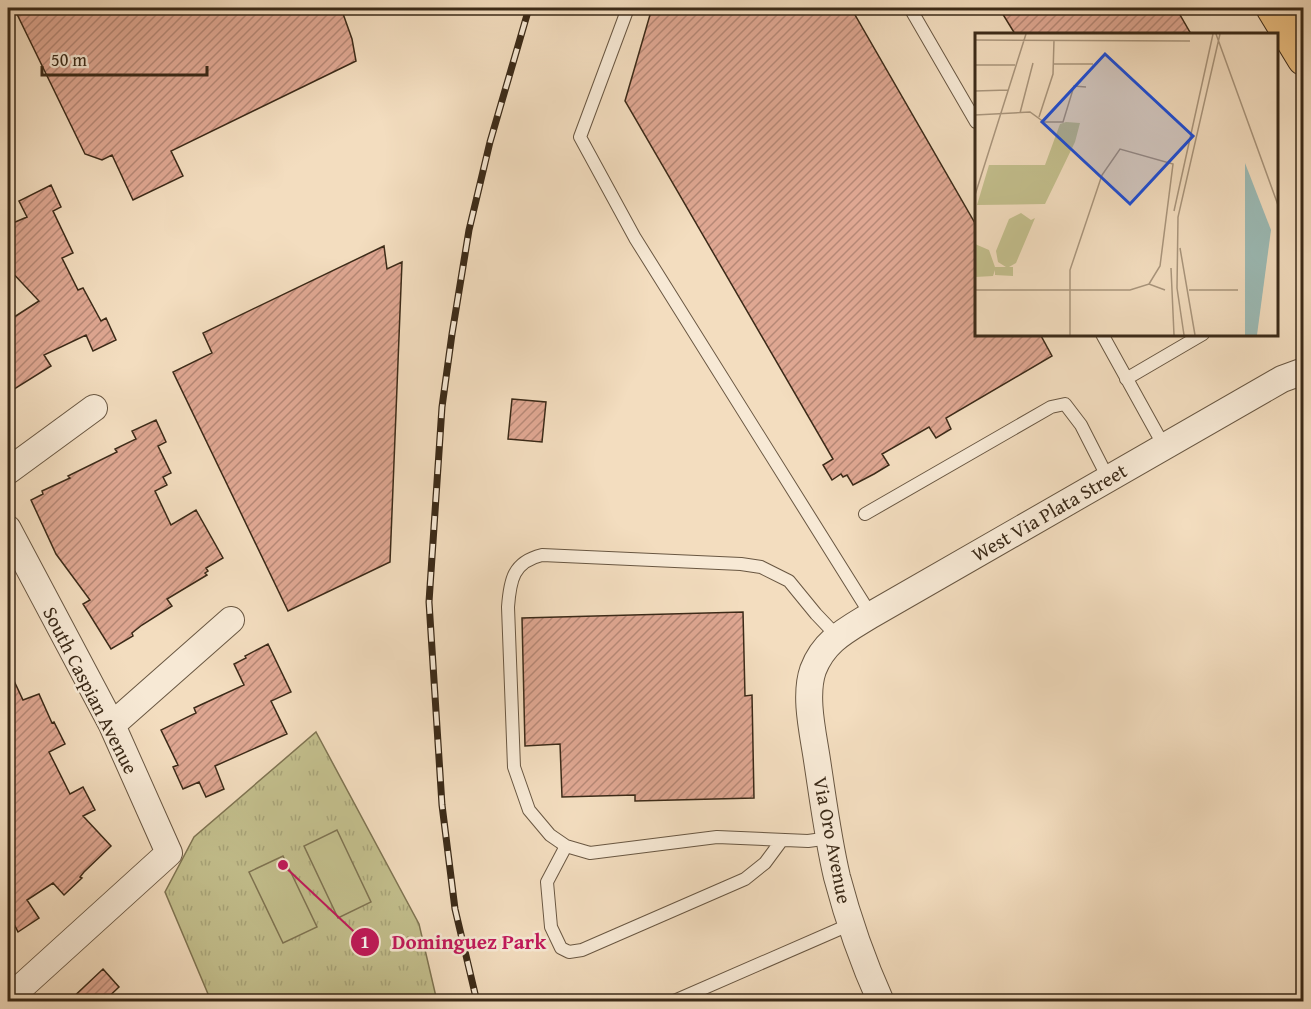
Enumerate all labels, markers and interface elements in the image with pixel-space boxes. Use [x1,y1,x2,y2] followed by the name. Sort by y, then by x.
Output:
[975,33,1278,336] inset map
[42,39,207,77] scale bar
[51,46,87,73] text: 50 m
[966,456,1132,568] street label: West Via Plata Street
[36,601,146,779] street label: South Caspian Avenue
[806,774,860,906] street label: Via Oro Avenue
[350,922,558,961] callout: Dominguez Park
[392,926,547,957] text: Dominguez Park
[360,928,370,955] text: 1

